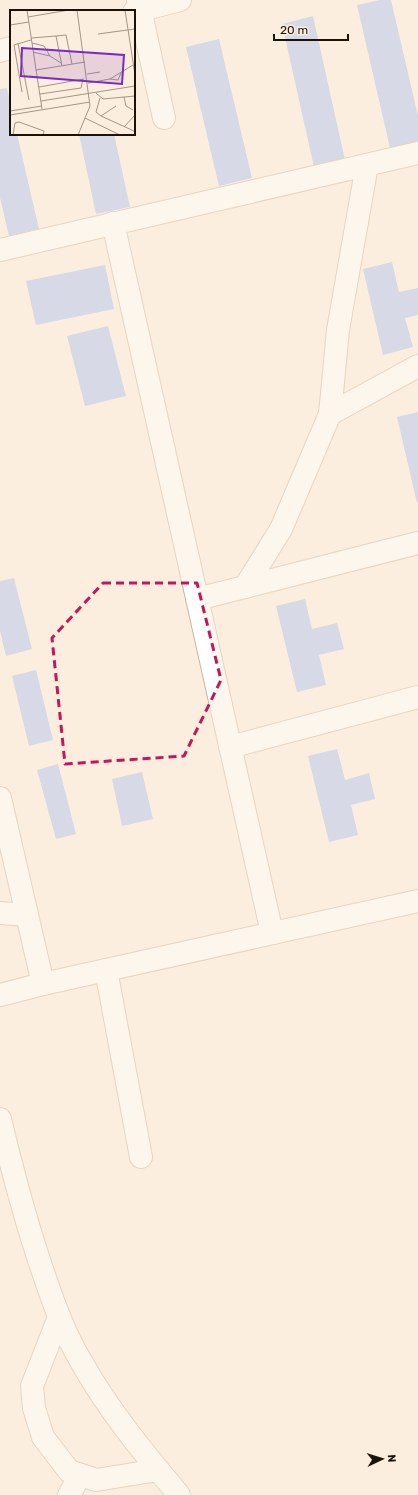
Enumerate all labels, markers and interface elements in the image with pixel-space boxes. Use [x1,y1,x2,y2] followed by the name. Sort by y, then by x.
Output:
[10,10,135,135] inset map
[274,16,348,42] scale bar
[280,23,308,37] text: 20 m
[362,1439,402,1479] north arrow
[385,1454,398,1463] text: N

